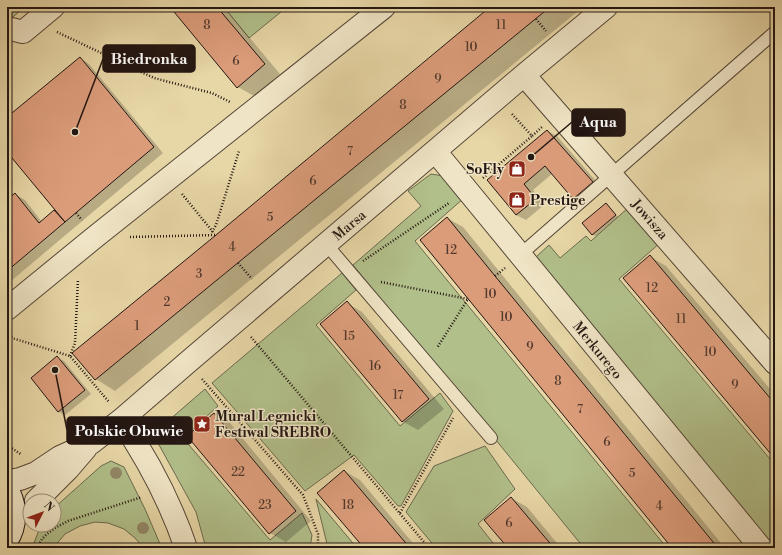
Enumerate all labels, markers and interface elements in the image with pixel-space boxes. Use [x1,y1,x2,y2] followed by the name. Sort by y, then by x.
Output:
[203,18,211,33] house number: 8
[496,18,507,33] house number: 11
[465,40,477,55] house number: 10
[103,45,195,72] callout: Biedronka
[111,50,188,69] text: Biedronka
[232,54,240,69] house number: 6
[434,72,442,87] house number: 9
[399,98,407,113] house number: 8
[572,109,625,136] callout: Aqua
[578,113,618,132] text: Aqua
[347,144,353,159] house number: 7
[507,159,527,179] shop icon: SoFly
[466,161,505,179] place label: SoFly
[309,174,317,189] house number: 6
[507,190,527,210] shop icon: Prestige
[530,192,586,210] place label: Prestige
[626,195,672,244] street label: Jowisza
[329,206,371,245] street label: Marsa
[267,210,274,225] house number: 5
[228,240,236,255] house number: 4
[445,243,457,258] house number: 12
[196,267,203,282] house number: 3
[646,281,658,296] house number: 12
[484,287,496,302] house number: 10
[164,295,171,310] house number: 2
[500,310,512,325] house number: 10
[676,312,687,327] house number: 11
[568,318,626,383] street label: Merkurego
[134,319,140,334] house number: 1
[343,329,355,344] house number: 15
[526,340,534,355] house number: 9
[704,345,716,360] house number: 10
[369,359,381,374] house number: 16
[554,374,562,389] house number: 8
[731,378,739,393] house number: 9
[393,388,403,403] house number: 17
[577,402,583,417] house number: 7
[215,408,331,442] place label: Mural Legnicki Festiwal SREBRO
[192,414,212,434] place icon: Mural Legnicki Festiwal SREBRO
[67,417,192,444] callout: Polskie Obuwie
[75,422,183,441] text: Polskie Obuwie
[603,435,611,450] house number: 6
[231,465,245,480] house number: 22
[629,466,636,481] house number: 5
[22,493,62,533] north arrow
[258,498,272,513] house number: 23
[342,498,354,513] house number: 18
[41,499,57,515] text: N
[655,499,663,514] house number: 4
[505,516,513,531] house number: 6

